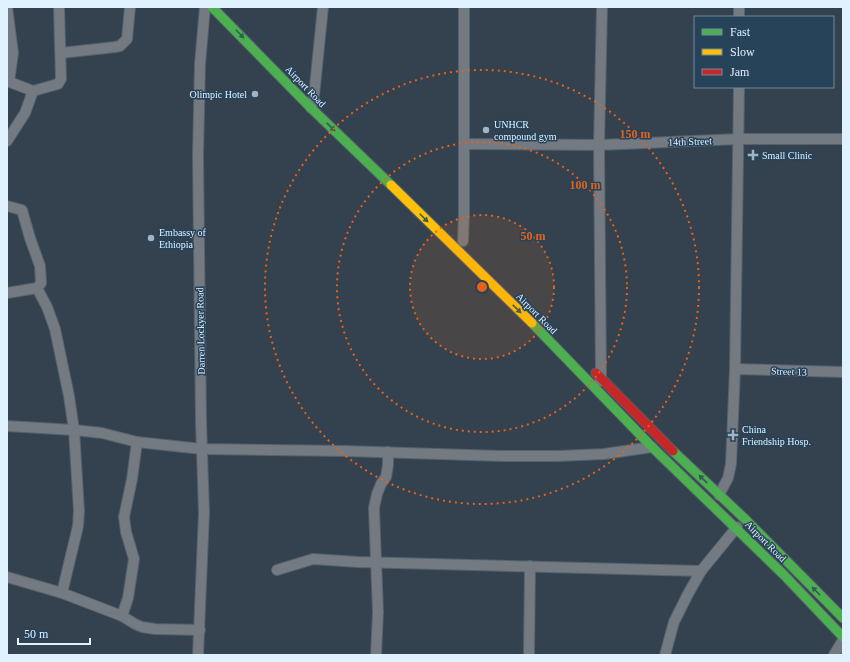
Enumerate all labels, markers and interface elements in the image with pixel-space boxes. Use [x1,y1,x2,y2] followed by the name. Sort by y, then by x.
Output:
[694,16,834,88] legend
[730,25,751,39] text: Fast
[235,29,245,39] one-way arrow
[730,45,755,59] text: Slow
[283,63,328,109] street label: Airport Road
[730,65,750,79] text: Jam
[190,89,247,100] place label: Olimpic Hotel
[250,89,260,99] marker: Olimpic Hotel
[494,119,557,142] place label: UNHCR compound gym
[326,122,336,132] one-way arrow
[481,125,491,135] marker: UNHCR compound gym
[620,127,651,141] text: 150 m
[668,135,712,148] street label: 14th Street
[747,149,759,161] marker: Small Clinic
[762,150,813,161] place label: Small Clinic
[570,178,601,192] text: 100 m
[419,213,429,223] one-way arrow
[159,227,207,250] place label: Embassy of Ethiopia
[521,229,546,243] text: 50 m
[146,233,156,243] marker: Embassy of Ethiopia
[475,280,489,294] centre of rings
[194,287,207,375] street label: Darren Lockyer Road
[514,291,559,336] street label: Airport Road
[512,304,522,313] one-way arrow
[771,365,807,378] street label: Street 13
[742,424,811,447] place label: China Friendship Hosp.
[727,429,739,441] marker: China Friendship Hosp.
[699,475,708,484] one-way arrow
[743,519,788,564] street label: Airport Road
[811,586,820,596] one-way arrow
[18,620,90,646] scale bar
[24,627,49,641] text: 50 m

